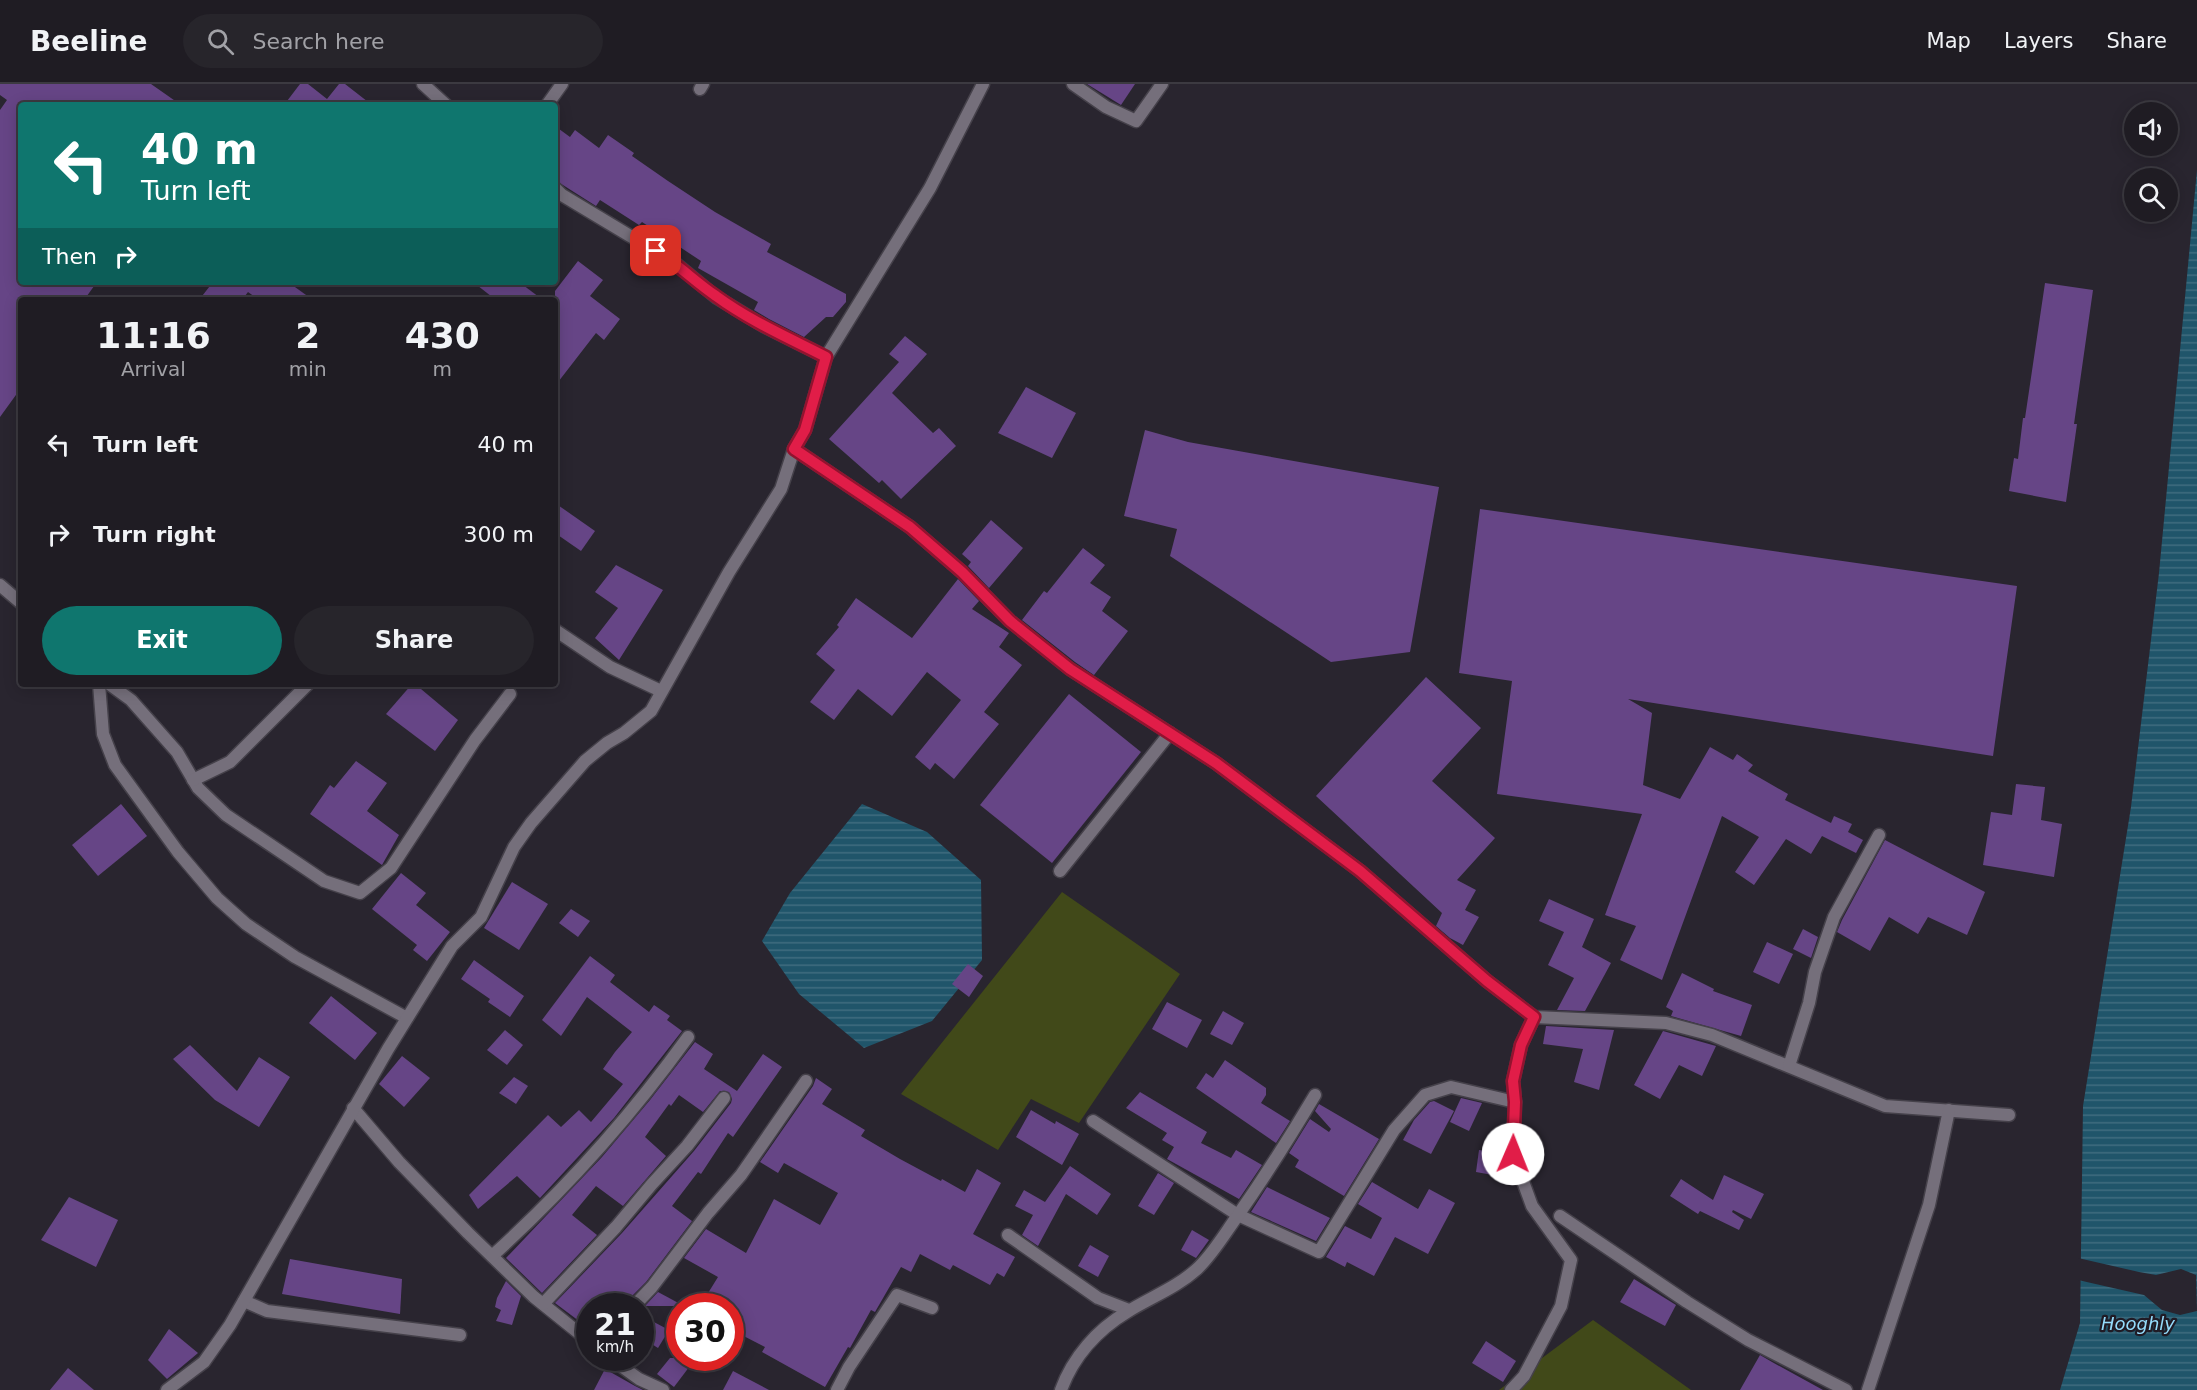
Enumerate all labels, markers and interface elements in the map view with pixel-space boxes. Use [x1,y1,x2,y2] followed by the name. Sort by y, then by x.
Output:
[183,14,603,68] search box
[30,25,147,58] text: Beeline
[204,25,237,58] icon: search
[252,29,385,54] text: Search here
[1927,29,1971,53] text: Map
[2004,29,2073,53] text: Layers
[2106,29,2167,53] text: Share
[2124,102,2178,222] map controls
[2124,102,2178,156] button: sound
[141,125,258,174] text: 40 m
[42,126,120,204] icon: left
[2124,168,2178,222] button: search
[141,175,251,206] text: Turn left
[630,225,681,276] pin
[639,234,672,267] icon: arrive
[109,240,142,273] icon: right
[42,244,97,269] text: Then
[96,315,211,356] text: 11:16
[295,315,320,356] text: 2
[405,315,480,356] text: 430
[121,357,186,381] text: Arrival
[289,357,327,381] text: min
[433,357,452,381] text: m
[42,428,75,461] icon: left
[93,432,198,457] text: Turn left
[478,432,534,457] text: 40 m
[42,518,75,551] icon: right
[93,522,216,547] text: Turn right
[464,522,534,547] text: 300 m
[42,606,282,675] button: Exit
[294,606,534,675] button: Share
[1481,1122,1545,1186] position arrow
[666,1293,744,1371] speed limit sign: 30
[594,1307,636,1342] text: 21
[2101,1313,2175,1334] water label: Hooghly
[596,1338,634,1356] text: km/h

